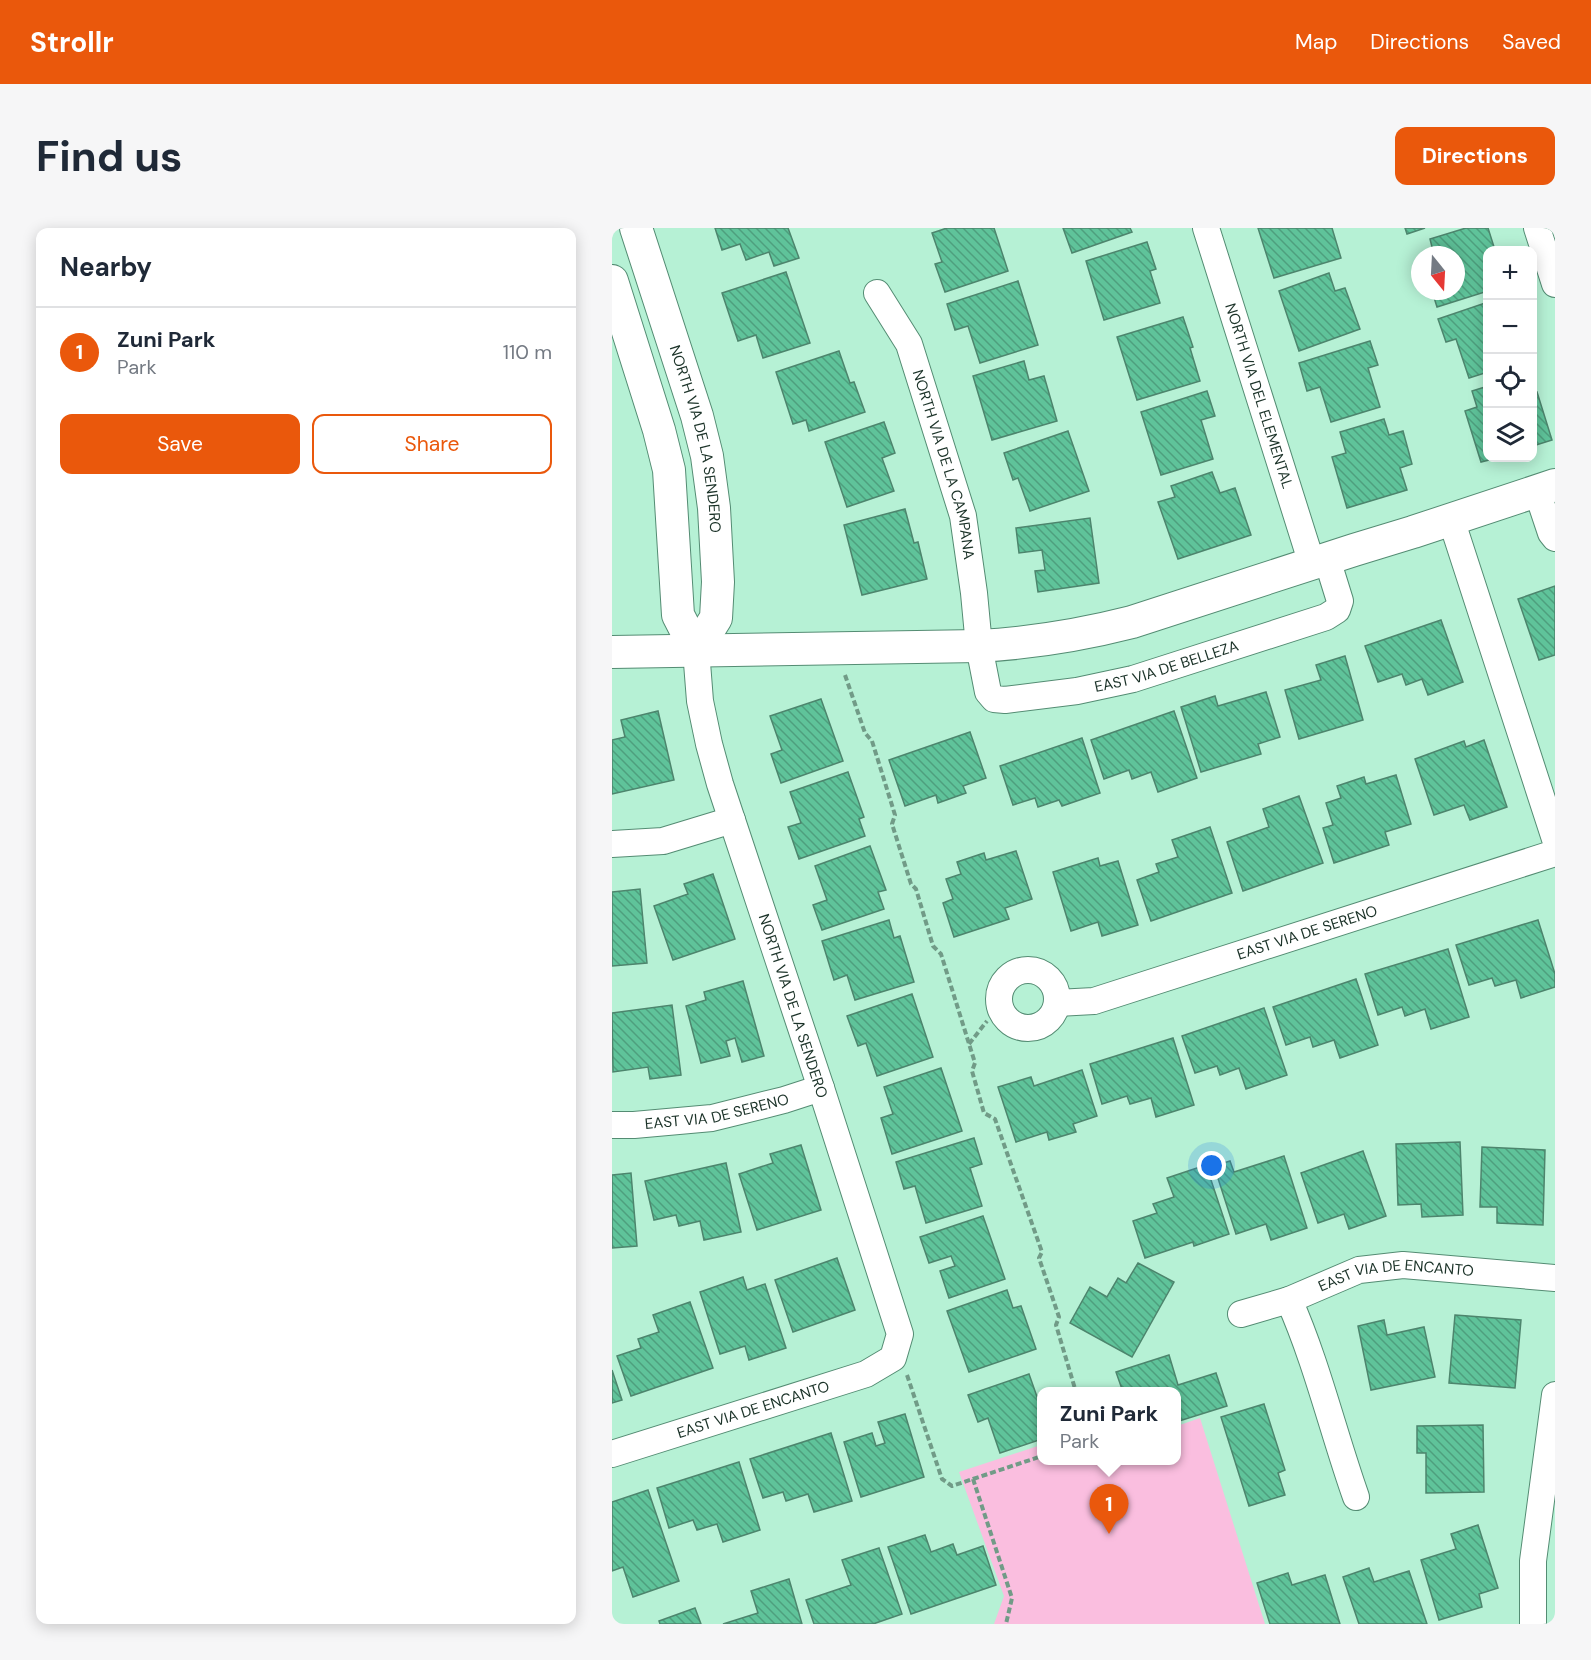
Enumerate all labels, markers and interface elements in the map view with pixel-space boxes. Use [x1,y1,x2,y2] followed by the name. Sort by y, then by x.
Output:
[30,24,114,61] text: Strollr
[1295,28,1337,56] text: Map
[1370,28,1469,56] text: Directions
[1502,28,1561,56] text: Saved
[1395,127,1555,185] button: Directions
[36,129,182,184] text: Find us
[1411,246,1465,300] north arrow
[1483,246,1537,462] map controls
[1483,246,1537,300] button: +
[60,250,152,284] text: Nearby
[1483,300,1537,354] button: −
[1220,301,1298,491] street label: NORTH VIA DEL ELEMENTAL
[117,325,215,354] text: Zuni Park
[76,339,83,365] text: 1
[503,339,552,365] text: 110 m
[665,343,725,534] street label: NORTH VIA DE LA SENDERO
[117,354,157,380] text: Park
[1483,354,1537,408] button: locate
[908,367,979,561] street label: NORTH VIA DE LA CAMPANA
[1483,408,1537,462] button: layers
[60,414,300,474] button: Save
[312,414,552,474] button: Share
[1093,636,1241,697] street label: EAST VIA DE BELLEZA
[1235,901,1380,964] street label: EAST VIA DE SERENO
[754,911,832,1101] street label: NORTH VIA DE LA SENDERO
[644,1089,791,1134] street label: EAST VIA DE SERENO
[1197,1151,1226,1180] your location
[1315,1255,1475,1296] street label: EAST VIA DE ENCANTO
[674,1376,832,1443] street label: EAST VIA DE ENCANTO
[1037,1387,1181,1465] popup
[1060,1399,1158,1428] text: Zuni Park
[1060,1428,1099,1454] text: Park
[1090,1484,1128,1534] pin: 1

